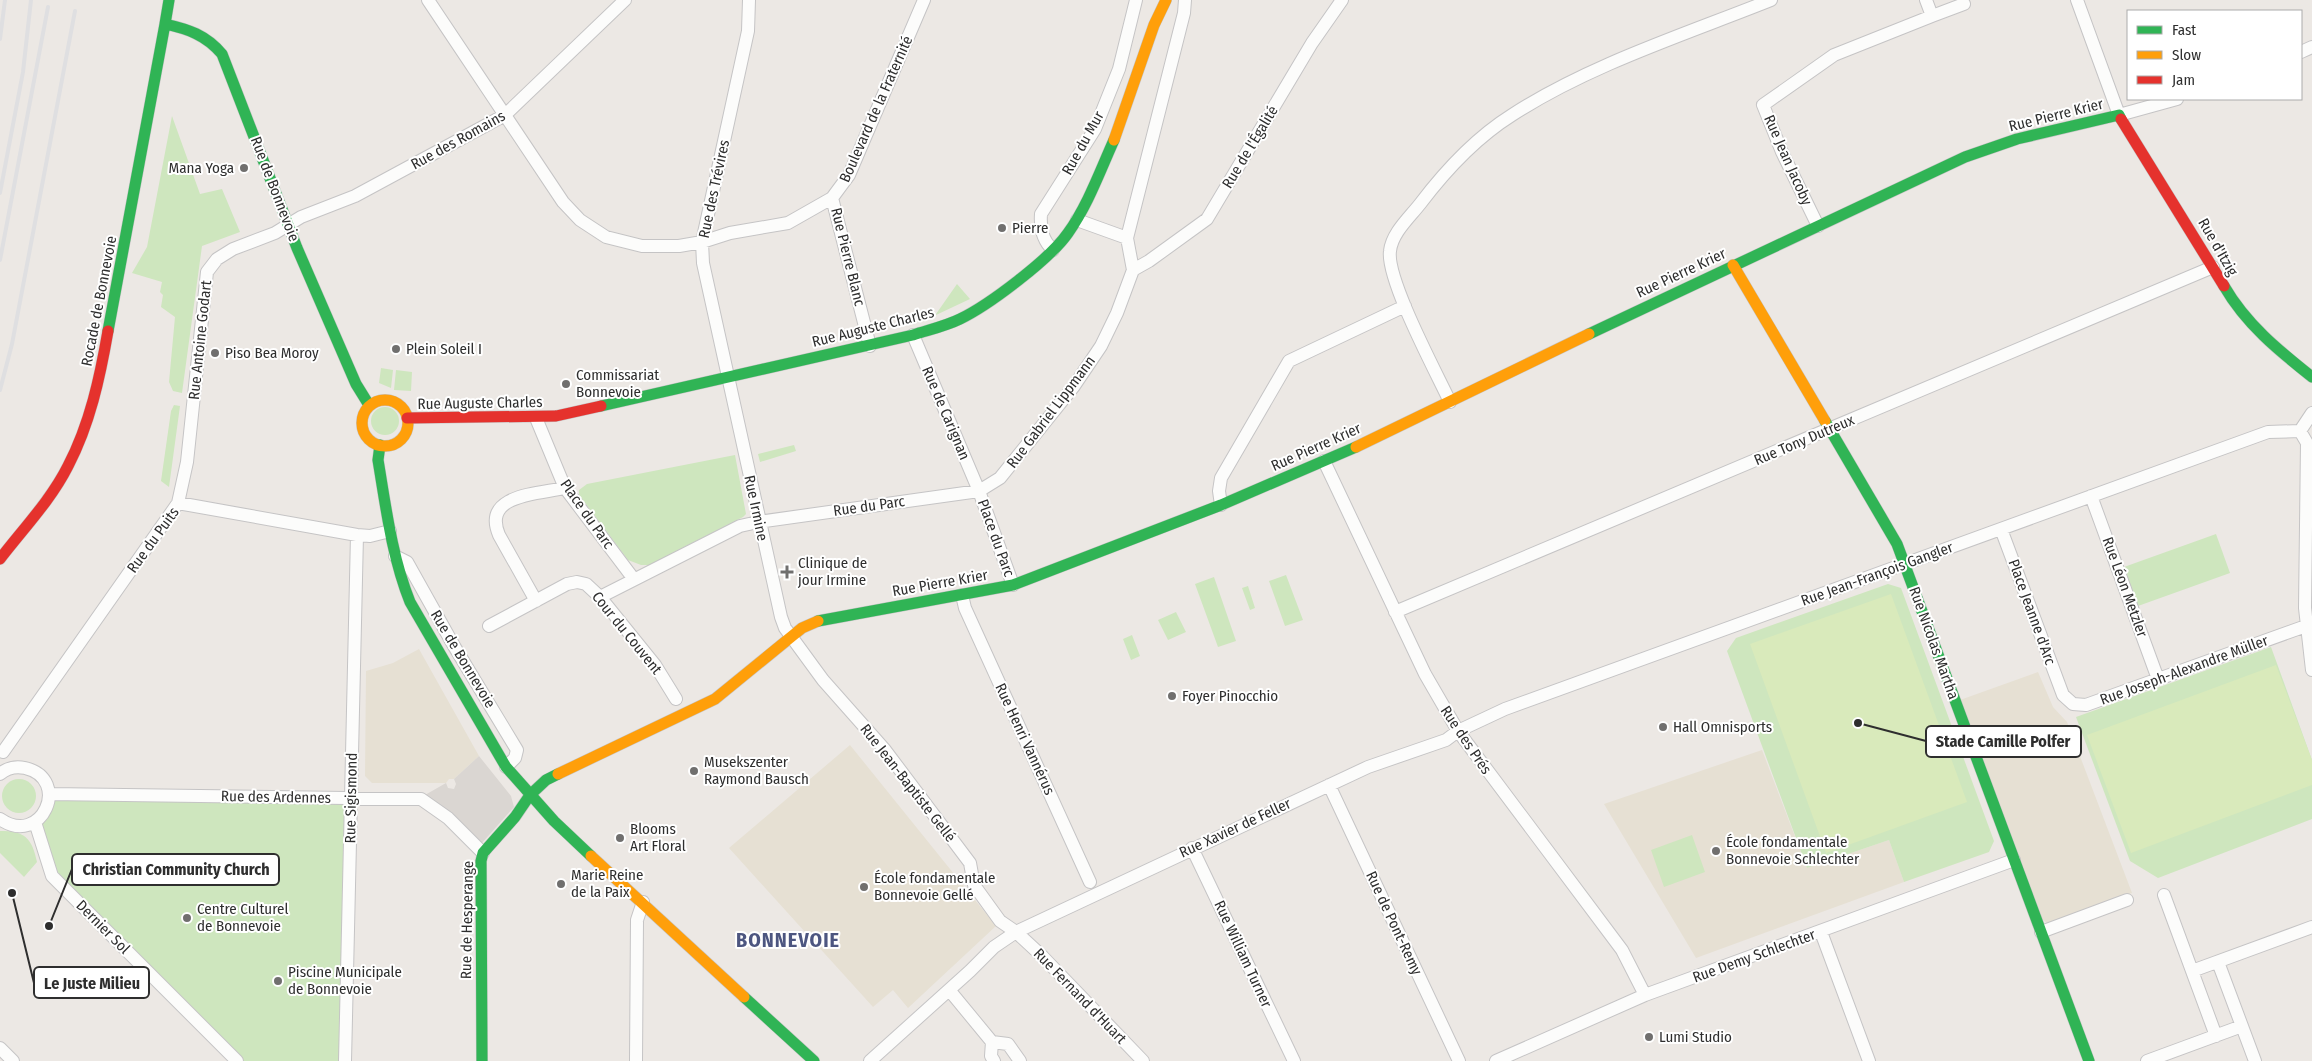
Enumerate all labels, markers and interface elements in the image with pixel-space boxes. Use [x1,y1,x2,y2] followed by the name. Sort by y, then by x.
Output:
[2127,10,2302,100] legend
[2172,21,2196,39] text: Fast
[836,33,916,185] street label: Boulevard de la Fraternité
[2172,46,2201,64] text: Slow
[2172,71,2195,89] text: Jam
[2007,94,2106,135] street label: Rue Pierre Krier
[1218,102,1282,192] street label: Rue de l'Égalité
[408,107,508,173] street label: Rue des Romains
[1058,107,1108,178] street label: Rue du Mur
[1760,112,1816,208] street label: Rue Jean Jacoby
[247,134,303,244] street label: Rue de Bonnevoie
[695,138,733,240] street label: Rue des Trévires
[169,159,234,177] place label: Mana Yoga
[238,162,250,174] marker: Mana Yoga
[827,206,869,309] street label: Rue Pierre Blanc
[2194,215,2242,279] street label: Rue d'Itzig
[1012,219,1049,237] place label: Pierre
[996,222,1008,234] marker: Pierre
[78,234,120,368] street label: Rocade de Bonnevoie
[1633,244,1729,302] street label: Rue Pierre Krier
[185,279,215,401] street label: Rue Antoine Godart
[810,303,936,351] street label: Rue Auguste Charles
[406,340,482,358] place label: Plein Soleil I
[390,343,402,355] marker: Plein Soleil I
[225,344,319,362] place label: Piso Bea Moroy
[209,347,221,359] marker: Piso Bea Moroy
[1003,352,1099,472] street label: Rue Gabriel Lippmann
[918,363,974,463] street label: Rue de Carignan
[576,366,659,401] place label: Commissariat Bonnevoie
[560,378,572,390] marker: Commissariat Bonnevoie
[417,393,543,413] street label: Rue Auguste Charles
[1751,411,1857,469] street label: Rue Tony Dutreux
[1268,419,1364,475] street label: Rue Pierre Krier
[740,473,772,543] street label: Rue Irmine
[556,476,618,553] street label: Place du Parc
[832,492,906,520] street label: Rue du Parc
[974,497,1019,580] street label: Place du Parc
[123,504,183,576] street label: Rue du Puits
[2099,534,2152,640] street label: Rue Léon Metzler
[1799,538,1956,610] street label: Rue Jean-François Gangler
[797,554,867,589] place label: Clinique de jour Irmine
[2005,557,2060,668] street label: Place Jeanne d'Arc
[780,565,794,579] marker: Clinique de jour Irmine
[891,566,990,600] street label: Rue Pierre Krier
[1905,584,1963,702] street label: Rue Nicolas Martha
[588,588,666,678] street label: Cour du Couvent
[427,607,499,711] street label: Rue de Bonnevoie
[2098,631,2271,709] street label: Rue Joseph-Alexandre Müller
[991,680,1059,798] street label: Rue Henri Vannérus
[1182,687,1278,705] place label: Foyer Pinocchio
[1166,690,1178,702] marker: Foyer Pinocchio
[1437,702,1495,778] street label: Rue des Prés
[1673,718,1772,736] place label: Hall Omnisports
[856,720,960,846] street label: Rue Jean-Baptiste Gellé
[1657,721,1669,733] marker: Hall Omnisports
[1926,726,2081,757] callout: Stade Camille Polfer
[1936,732,2070,751] text: Stade Camille Polfer
[341,752,361,844] street label: Rue Sigismond
[704,753,809,788] place label: Musekszenter Raymond Bausch
[688,765,700,777] marker: Musekszenter Raymond Bausch
[221,787,331,807] street label: Rue des Ardennes
[1176,794,1294,862] street label: Rue Xavier de Feller
[630,820,686,855] place label: Blooms Art Floral
[614,832,626,844] marker: Blooms Art Floral
[1726,833,1860,868] place label: École fondamentale Bonnevoie Schlechter
[1710,845,1722,857] marker: École fondamentale Bonnevoie Schlechter
[72,854,279,885] callout: Christian Community Church
[82,860,270,879] text: Christian Community Church
[457,861,477,979] street label: Rue de Hesperange
[571,866,643,901] place label: Marie Reine de la Paix
[1362,868,1426,978] street label: Rue de Pont-Remy
[874,869,995,904] place label: École fondamentale Bonnevoie Gellé
[555,878,567,890] marker: Marie Reine de la Paix
[858,881,870,893] marker: École fondamentale Bonnevoie Gellé
[72,896,134,958] street label: Dernier Sol
[1210,898,1276,1011] street label: Rue William Turner
[197,900,288,935] place label: Centre Culturel de Bonnevoie
[181,912,193,924] marker: Centre Culturel de Bonnevoie
[1690,925,1819,987] street label: Rue Demy Schlechter
[736,928,840,952] district label: BONNEVOIE
[1030,944,1130,1048] street label: Rue Fernand d'Huart
[288,963,402,998] place label: Piscine Municipale de Bonnevoie
[34,967,149,998] callout: Le Juste Milieu
[44,974,140,993] text: Le Juste Milieu
[272,975,284,987] marker: Piscine Municipale de Bonnevoie
[1659,1028,1732,1046] place label: Lumi Studio
[1643,1031,1655,1043] marker: Lumi Studio

